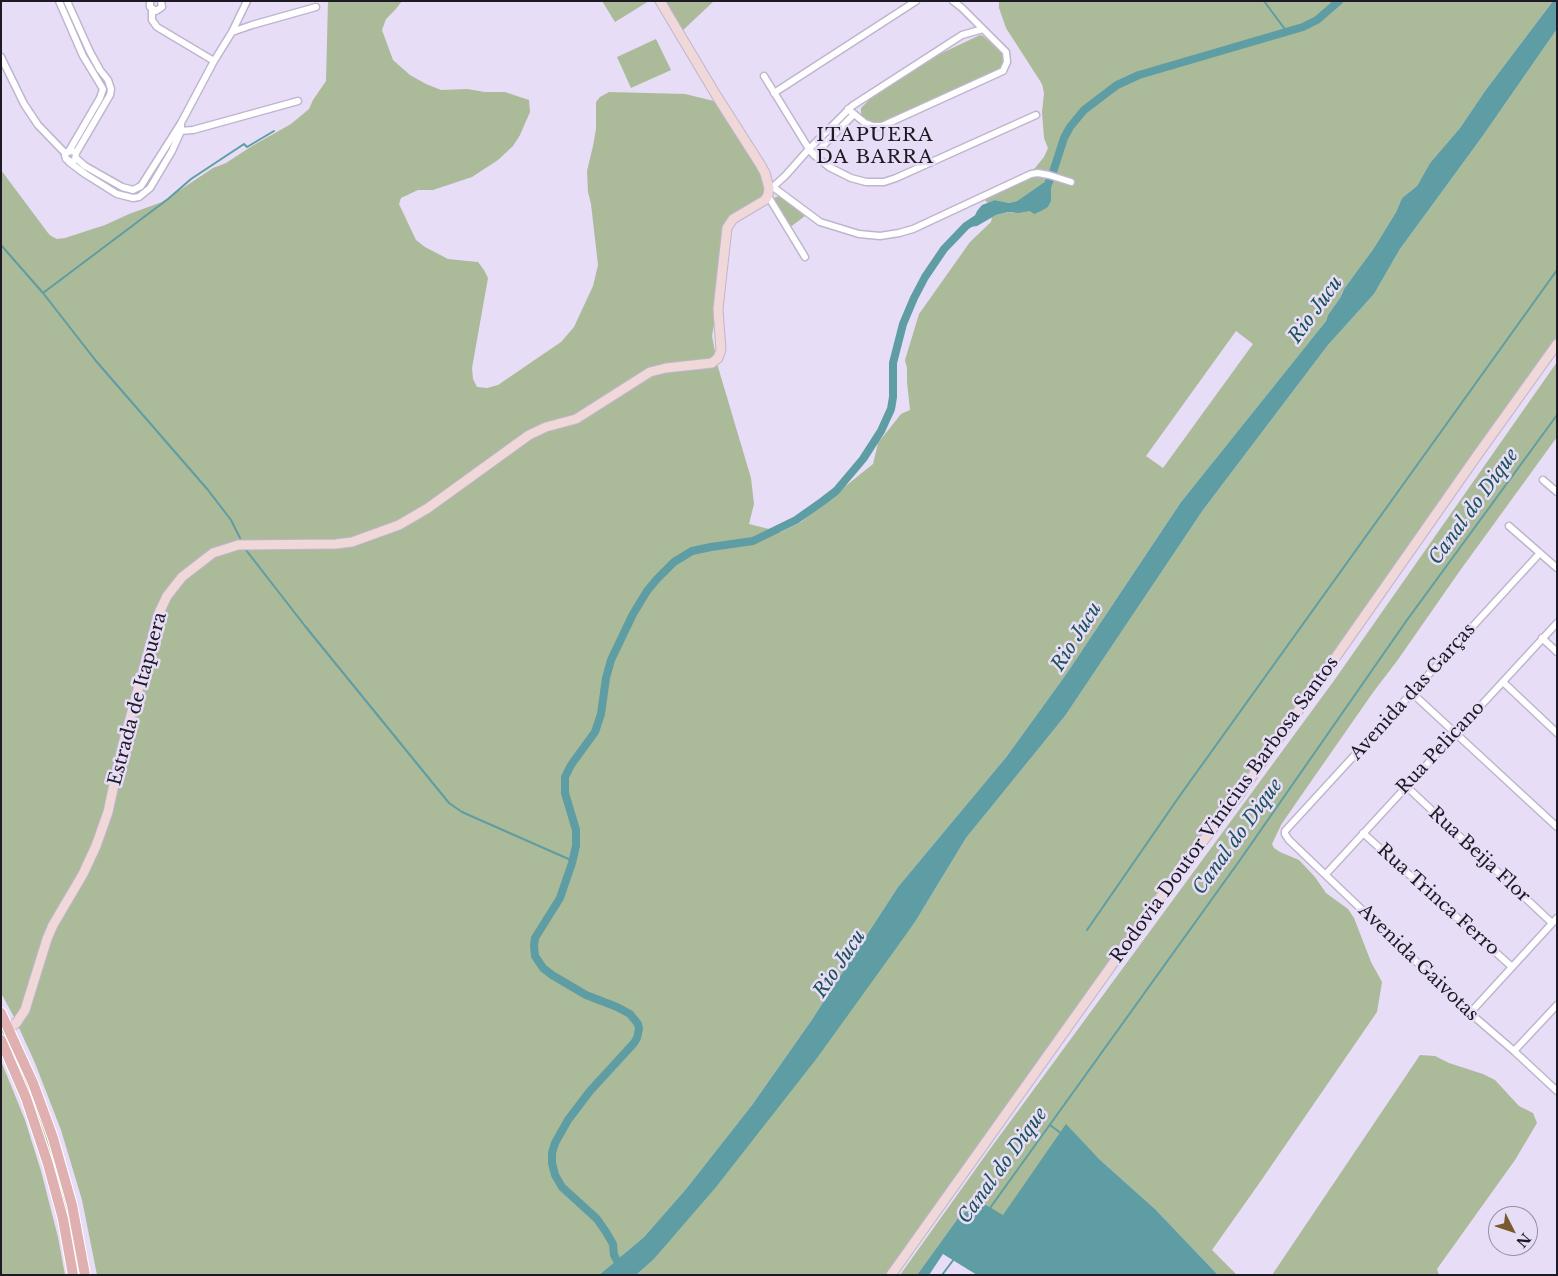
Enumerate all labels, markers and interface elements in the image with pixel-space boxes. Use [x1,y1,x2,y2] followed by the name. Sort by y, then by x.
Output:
[815,125,935,169] district label: ITAPUERA DA BARRA
[1284,272,1348,348] water label: Rio Jucu
[1424,445,1524,569] water label: Canal do Dique
[1047,598,1107,676] water label: Rio Jucu
[104,610,172,788] street label: Estrada de Itapuera
[1346,619,1480,765] street label: Avenida das Garças
[1107,653,1343,967] street label: Rodovia Doutor Vinícius Barbosa Santos
[1392,697,1490,799] street label: Rua Pelicano
[1188,775,1288,899] water label: Canal do Dique
[1424,803,1534,907] street label: Rua Beija Flor
[1372,840,1504,960] street label: Rua Trinca Ferro
[1353,900,1483,1026] street label: Avenida Gaivotas
[809,926,871,1002] water label: Rio Jucu
[953,1104,1053,1228] water label: Canal do Dique
[1488,1206,1538,1256] north arrow
[1512,1229,1535,1251] text: N

